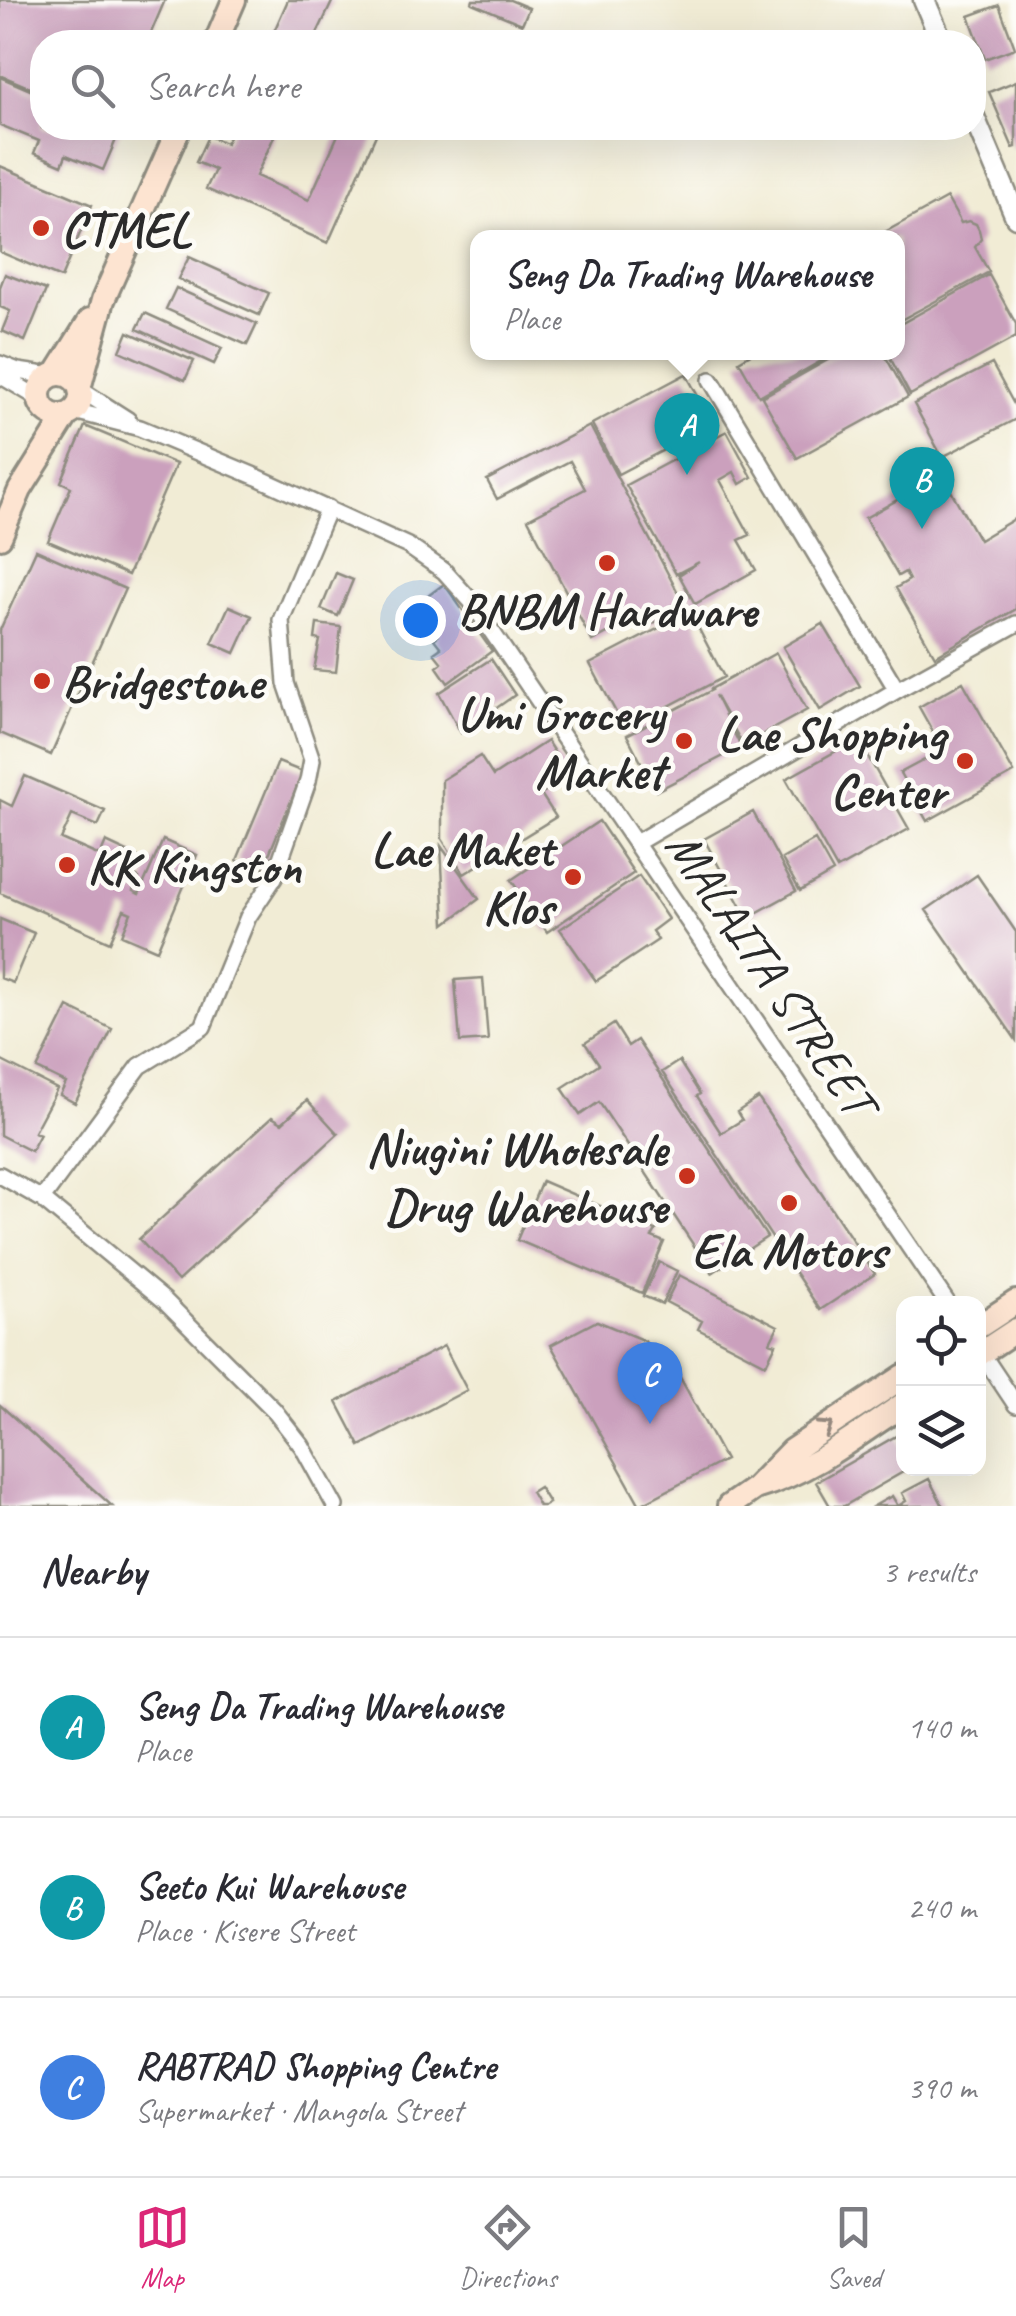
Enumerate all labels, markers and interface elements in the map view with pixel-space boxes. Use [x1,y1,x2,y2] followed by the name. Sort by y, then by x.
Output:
[30,30,986,140] search box
[65,58,120,113] icon: search
[145,62,300,109] text: Search here
[61,198,193,261] place label: CTMEL
[30,217,52,239] marker: CTMEL
[470,230,905,360] popup
[504,251,871,298] text: Seng Da Trading Warehouse
[504,298,560,339] text: Place
[654,392,720,475] pin: A
[890,446,954,529] pin: B
[596,552,618,574] marker: BNBM Hardware
[458,579,760,642] place label: BNBM Hardware
[395,595,446,646] your location
[62,651,267,714] place label: Bridgestone
[31,670,53,692] marker: Bridgestone
[456,682,671,803] place label: Umi Grocery Market
[717,702,950,823] place label: Lae Shopping Center
[673,730,695,752] marker: Umi Grocery Market
[954,750,976,772] marker: Lae Shopping Center
[371,818,558,939] place label: Lae Maket Klos
[652,818,895,1136] street label: MALAITA STREET
[87,835,302,898] place label: KK Kingston
[56,854,78,876] marker: KK Kingston
[562,866,584,888] marker: Lae Maket Klos
[366,1117,670,1238] place label: Niugini Wholesale Drug Warehouse
[676,1165,698,1187] marker: Niugini Wholesale Drug Warehouse
[778,1192,800,1214] marker: Ela Motors
[692,1219,891,1282] place label: Ela Motors
[896,1296,986,1476] map controls
[896,1296,986,1386] button: locate
[618,1342,682,1424] pin: C
[896,1386,986,1476] button: layers
[815,1421,833,1440] one-way arrow
[40,1545,146,1598] text: Nearby
[882,1551,976,1592] text: 3 results
[135,1683,502,1730] text: Seng Da Trading Warehouse
[64,1707,81,1748] text: A
[907,1707,976,1748] text: 140 m
[135,1730,191,1771] text: Place
[135,1863,403,1910] text: Seeto Kui Warehouse
[64,1887,81,1928] text: B
[907,1887,976,1928] text: 240 m
[135,1910,355,1951] text: Place · Kisere Street
[135,2043,495,2090] text: RABTRAD Shopping Centre
[65,2067,80,2108] text: C
[907,2067,976,2108] text: 390 m
[135,2090,463,2131] text: Supermarket · Mangola Street
[135,2200,190,2295] tab: Map
[459,2200,557,2295] tab: Directions
[826,2200,881,2295] tab: Saved

